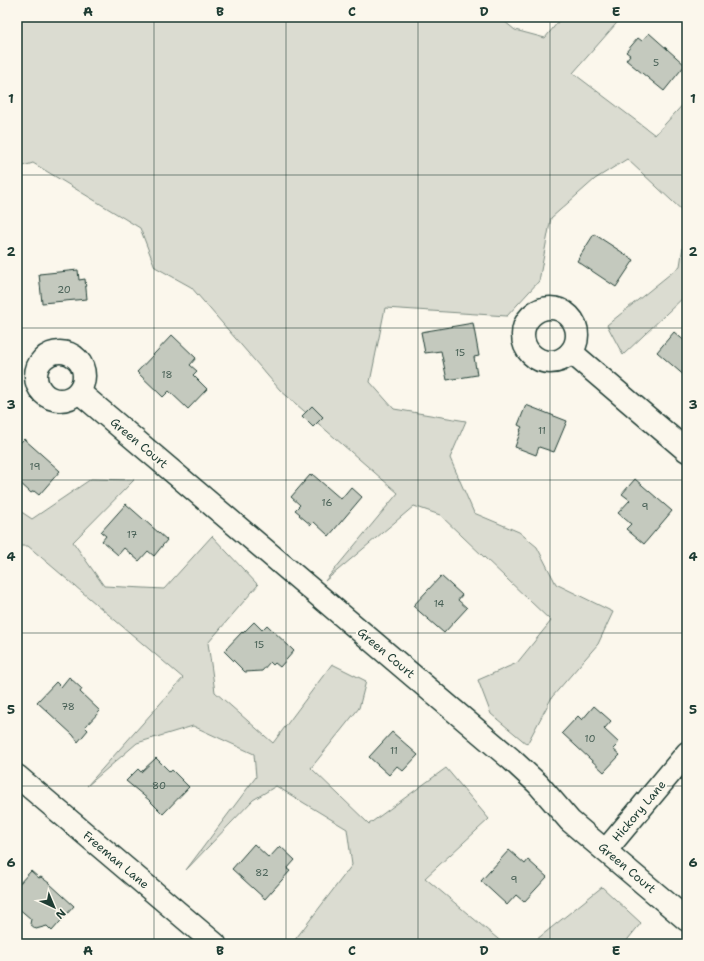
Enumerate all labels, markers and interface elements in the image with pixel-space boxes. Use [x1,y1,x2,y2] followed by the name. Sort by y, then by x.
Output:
[83,3,93,20] text: A
[216,3,224,20] text: B
[348,3,356,20] text: C
[479,3,489,20] text: D
[612,3,621,20] text: E
[653,56,659,69] house number: 5
[8,90,14,107] text: 1
[690,90,696,107] text: 1
[6,243,16,260] text: 2
[688,243,698,260] text: 2
[57,283,71,296] house number: 20
[455,346,465,359] house number: 15
[161,368,173,381] house number: 18
[6,396,16,413] text: 3
[688,396,698,413] text: 3
[107,414,171,472] street label: Green Court
[538,424,546,437] house number: 11
[30,460,40,473] house number: 19
[322,496,332,509] house number: 16
[642,500,649,513] house number: 9
[127,528,137,541] house number: 17
[6,548,16,565] text: 4
[688,548,698,565] text: 4
[434,597,444,610] house number: 14
[354,624,418,682] street label: Green Court
[254,638,264,651] house number: 15
[61,700,75,713] house number: 78
[7,701,15,718] text: 5
[689,701,697,718] text: 5
[585,732,595,745] house number: 10
[390,744,398,757] house number: 11
[609,777,670,845] street label: Hickory Lane
[152,779,166,792] house number: 80
[80,828,153,893] street label: Freeman Lane
[595,839,659,897] street label: Green Court
[6,854,16,871] text: 6
[688,854,698,871] text: 6
[255,866,269,879] house number: 82
[511,873,518,886] house number: 9
[34,887,74,927] north arrow
[52,905,69,922] text: N
[83,942,93,959] text: A
[216,942,224,959] text: B
[348,942,356,959] text: C
[479,942,489,959] text: D
[612,942,621,959] text: E

